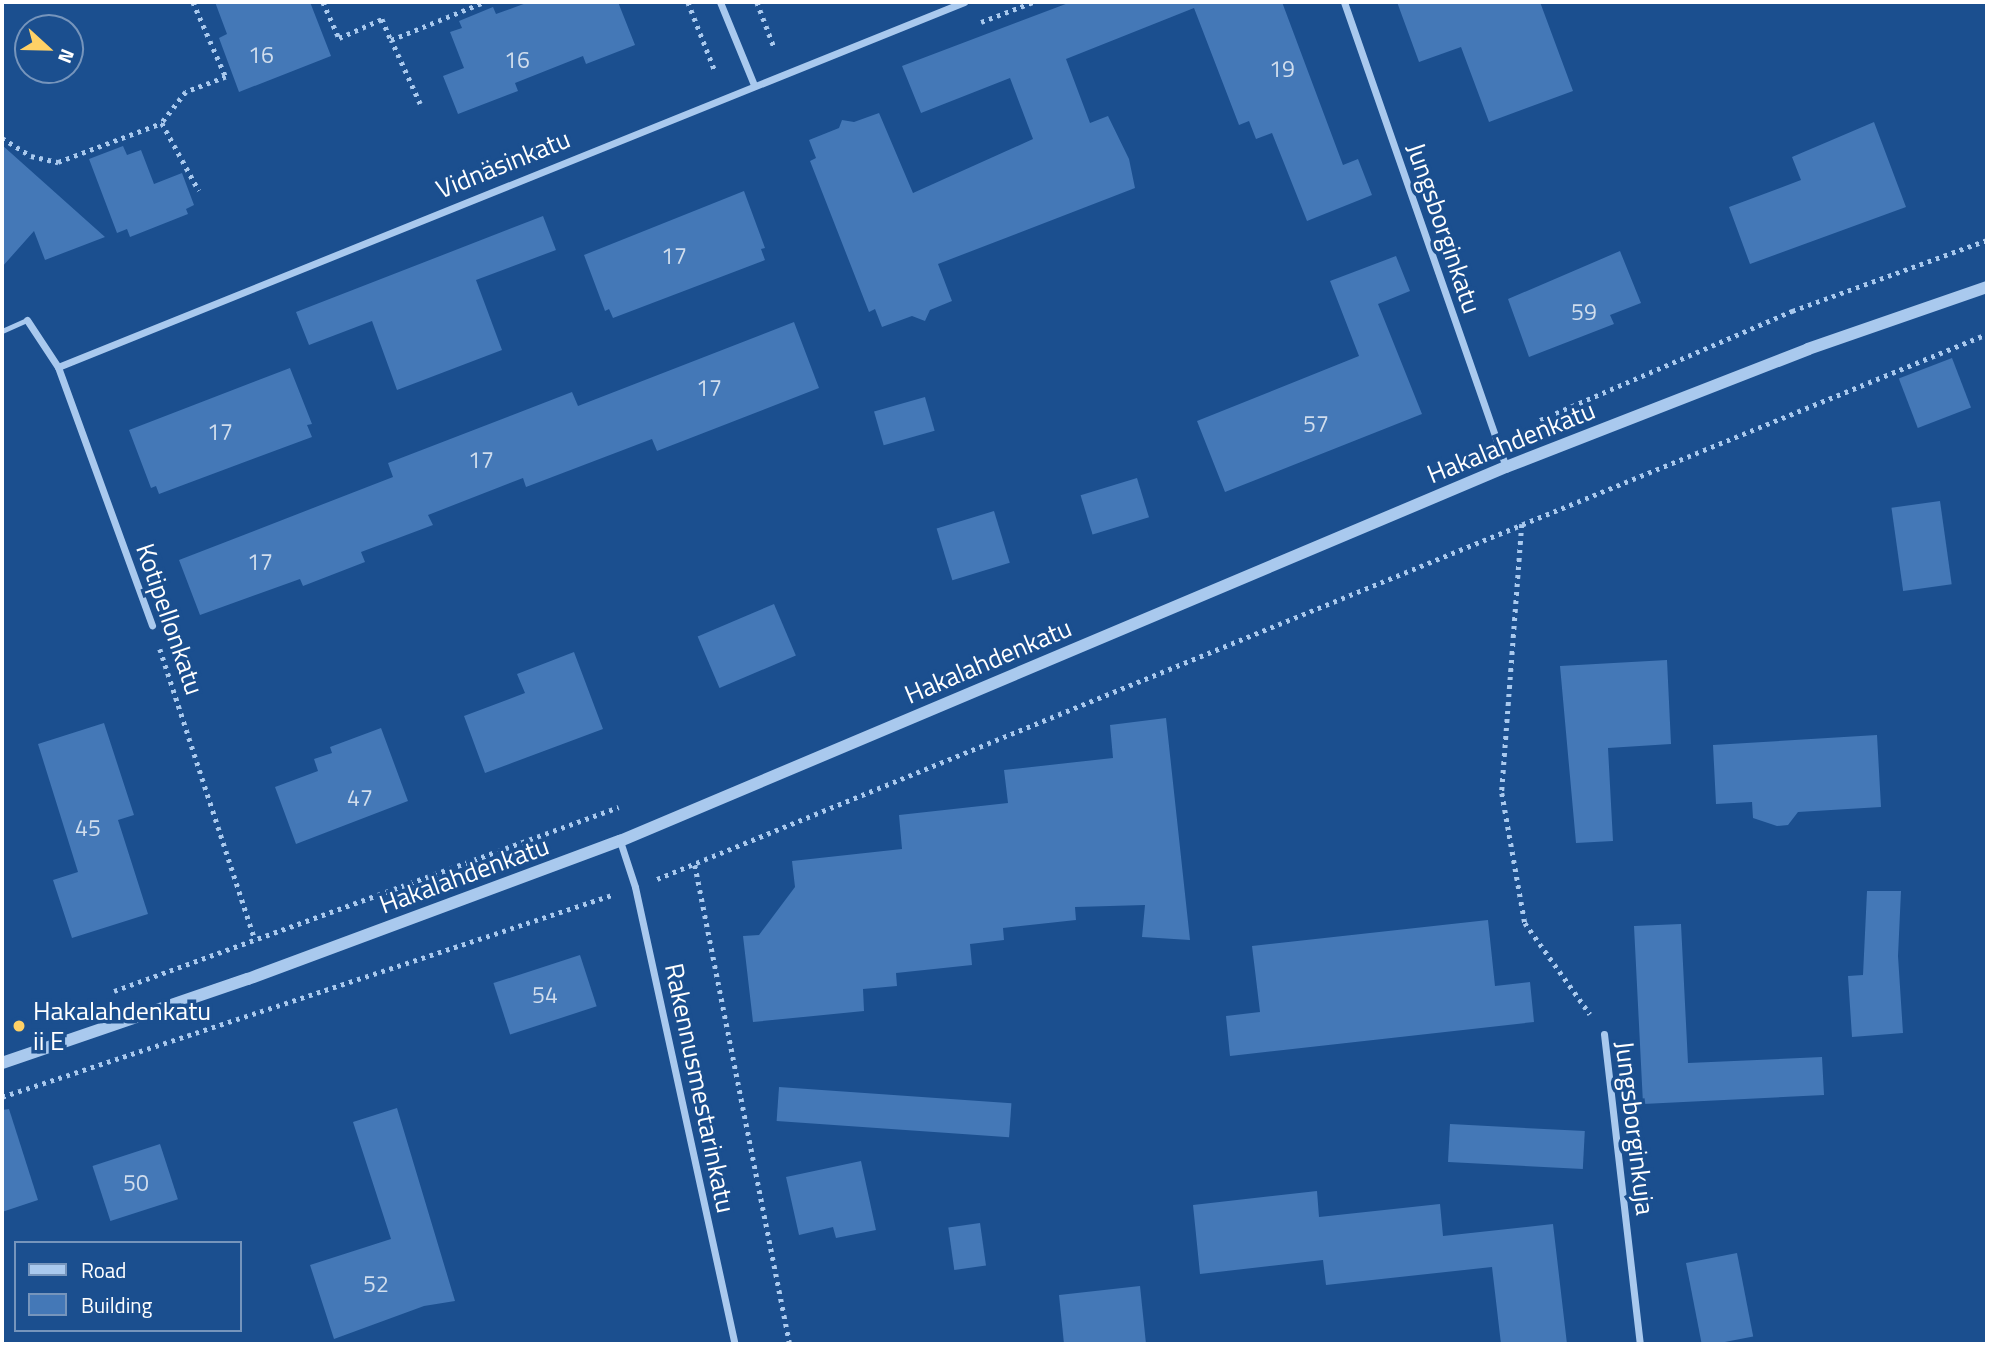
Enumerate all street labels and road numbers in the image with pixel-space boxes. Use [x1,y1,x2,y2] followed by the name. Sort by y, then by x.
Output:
[431,123,575,205] street label: Vidnäsinkatu
[1400,139,1488,317] street label: Jungsborginkatu
[1423,394,1599,490] street label: Hakalahdenkatu
[130,539,210,699] street label: Kotipellonkatu
[900,612,1076,710] street label: Hakalahdenkatu
[375,830,553,920] street label: Hakalahdenkatu
[658,960,742,1216] street label: Rakennusmestarinkatu
[1609,1039,1661,1217] street label: Jungsborginkuja

